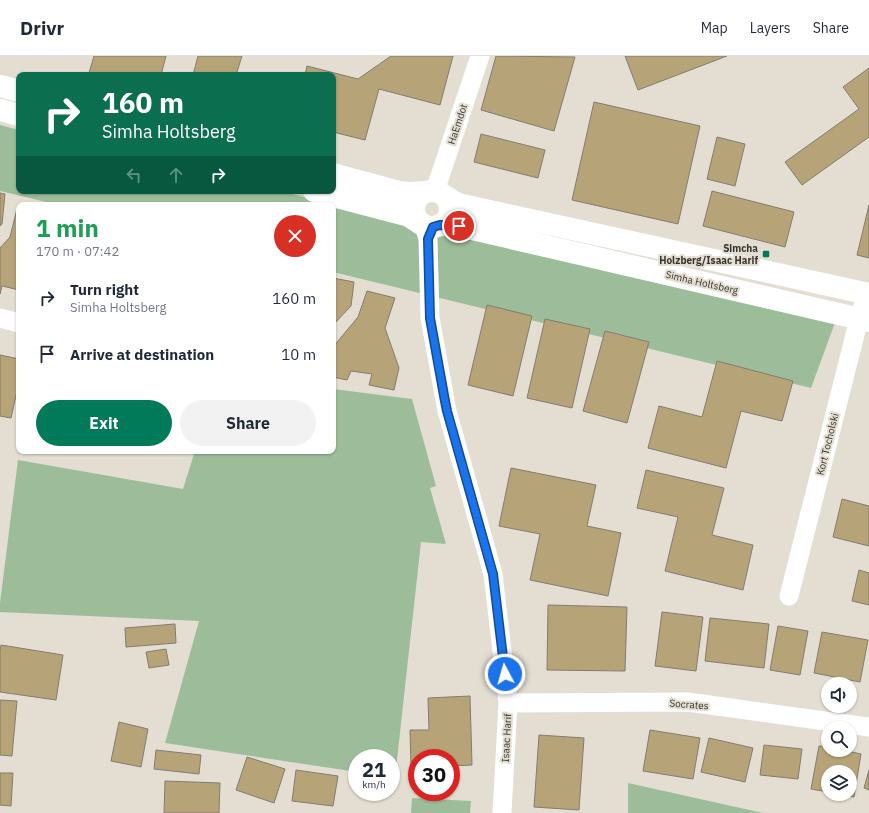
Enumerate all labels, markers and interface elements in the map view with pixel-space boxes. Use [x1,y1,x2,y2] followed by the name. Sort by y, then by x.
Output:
[20,16,64,40] text: Drivr
[701,19,728,37] text: Map
[750,19,791,37] text: Layers
[813,19,849,37] text: Share
[102,84,184,121] text: 160 m
[36,88,88,140] icon: right
[445,102,470,146] street label: HaEmdot
[102,120,235,143] text: Simha Holtsberg
[123,164,145,186] icon: left
[165,164,187,186] icon: ahead
[207,164,229,186] icon: right
[442,209,476,243] pin
[36,212,99,244] text: 1 min
[274,215,316,257] button: close
[448,215,470,237] icon: arrive
[659,242,758,267] place label: Simcha Holzberg/Isaac Harif
[36,243,119,260] text: 170 m · 07:42
[761,249,771,259] marker: Simcha Holzberg/Isaac Harif
[664,268,740,297] street label: Simha Holtsberg
[70,280,139,299] text: Turn right
[36,287,58,309] icon: right
[272,289,316,308] text: 160 m
[70,299,166,316] text: Simha Holtsberg
[36,343,58,365] icon: arrive
[70,345,214,364] text: Arrive at destination
[281,345,316,364] text: 10 m
[36,400,172,446] button: Exit
[180,400,316,446] button: Share
[813,412,841,477] street label: Kort Tocholski
[484,653,526,695] position arrow
[821,677,857,801] map controls
[821,677,857,713] button: sound
[669,697,709,712] street label: Socrates
[499,713,514,763] street label: Isaac Harif
[821,721,857,757] button: search
[408,749,460,801] speed limit sign: 30
[362,756,386,783] text: 21
[821,765,857,801] button: layers
[362,778,386,791] text: km/h

